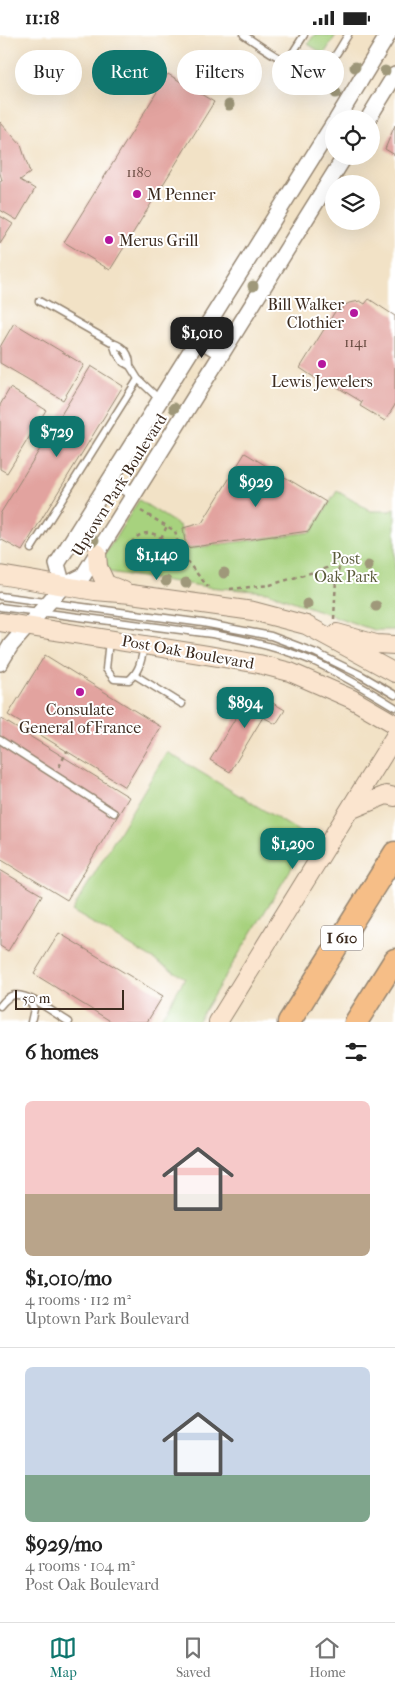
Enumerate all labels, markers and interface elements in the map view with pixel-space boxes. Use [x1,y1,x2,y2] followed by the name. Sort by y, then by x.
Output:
[25,7,60,29] text: 11:18
[15,50,82,95] chip: Buy
[92,50,167,95] chip: Rent
[177,50,262,95] chip: Filters
[272,50,344,95] chip: New
[325,110,380,230] map controls
[325,110,380,165] button: locate
[127,164,151,181] house number: 1180
[325,175,380,230] button: layers
[147,185,216,204] place label: M Penner
[131,188,143,200] marker: M Penner
[119,231,199,250] place label: Merus Grill
[103,234,115,246] marker: Merus Grill
[267,295,344,332] place label: Bill Walker Clothier
[348,307,360,319] marker: Bill Walker Clothier
[161,317,243,359] pin: $1,010
[181,323,223,342] text: $1,010
[344,334,368,351] house number: 1141
[316,358,328,370] marker: Lewis Jewelers
[271,372,373,391] place label: Lewis Jewelers
[67,410,171,560] street label: Uptown Park Boulevard
[27,415,87,458] pin: $729
[40,422,74,441] text: $729
[226,465,286,508] pin: $929
[239,472,273,491] text: $929
[116,539,198,581] pin: $1,140
[136,545,178,564] text: $1,140
[314,549,379,586] park label: Post Oak Park
[120,631,256,673] street label: Post Oak Boulevard
[74,686,86,698] marker: Consulate General of France
[215,687,275,729] pin: $894
[228,693,262,712] text: $894
[19,700,141,737] place label: Consulate General of France
[252,827,334,870] pin: $1,290
[271,834,315,853] text: $1,290
[321,925,363,951] road number: I 610
[15,987,124,1010] scale bar
[22,990,50,1007] text: 50 m
[342,1038,370,1066] icon: filters
[25,1040,99,1064] text: 6 homes
[153,1134,243,1224] icon: home
[25,1266,112,1290] text: $1,010/mo
[25,1290,131,1309] text: 4 rooms · 112 m²
[25,1309,190,1328] text: Uptown Park Boulevard
[153,1399,243,1489] icon: home
[25,1532,103,1556] text: $929/mo
[25,1556,135,1575] text: 4 rooms · 104 m²
[25,1575,159,1594] text: Post Oak Boulevard
[49,1634,77,1681] tab: Map
[176,1634,211,1681] tab: Saved
[309,1634,346,1681] tab: Home

